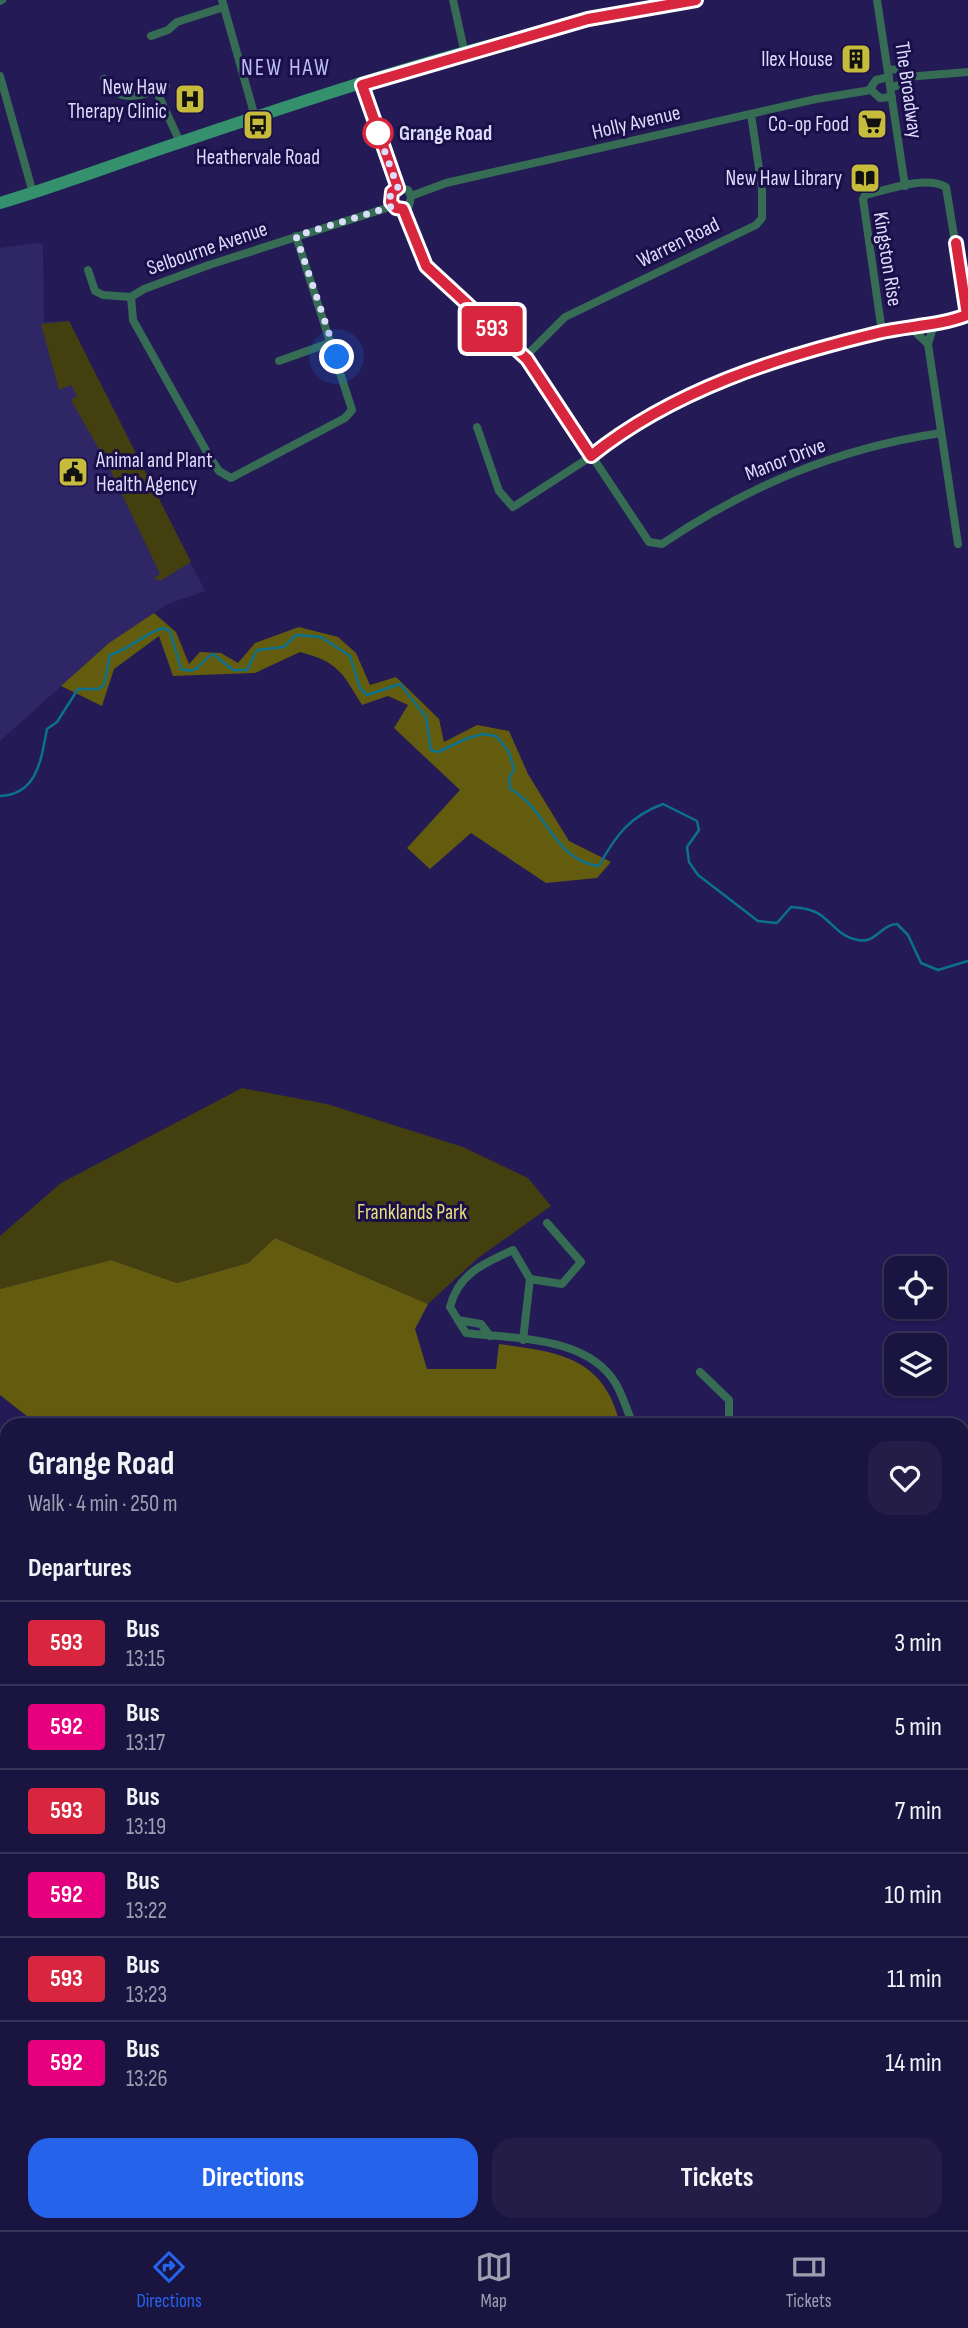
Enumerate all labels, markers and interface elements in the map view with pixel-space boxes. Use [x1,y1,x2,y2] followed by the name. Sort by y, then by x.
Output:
[889,40,928,140] street label: The Broadway
[839,42,873,76] building icon: Ilex House
[761,47,833,72] place label: Ilex House
[241,54,331,82] district label: NEW HAW
[68,75,167,124] place label: New Haw Therapy Clinic
[173,82,207,116] hospital icon: New Haw Therapy Clinic
[589,100,683,145] street label: Holly Avenue
[855,107,889,141] supermarket icon: Co-op Food
[241,108,275,142] bus stop icon: Heathervale Road
[768,112,849,137] place label: Co-op Food
[363,118,393,148] marker: Grange Road
[399,121,492,146] place label: Grange Road
[196,145,320,170] place label: Heathervale Road
[848,161,882,195] library icon: New Haw Library
[726,166,842,191] place label: New Haw Library
[868,210,907,308] street label: Kingston Rise
[633,212,724,273] street label: Warren Road
[144,216,271,281] street label: Selbourne Avenue
[452,306,532,352] line badge: 593
[476,314,508,343] text: 593
[319,339,354,374] your location
[741,433,829,486] street label: Manor Drive
[95,448,213,497] place label: Animal and Plant Health Agency
[56,455,90,489] public building icon: Animal and Plant Health Agency
[357,1200,467,1225] park label: Franklands Park
[884,1256,947,1396] map controls
[884,1256,947,1319] button: locate
[884,1333,947,1396] button: layers
[868,1441,942,1515] button: heart
[28,1444,174,1484] text: Grange Road
[28,1490,178,1518] text: Walk · 4 min · 250 m
[28,1553,132,1584] text: Departures
[126,1614,160,1645] text: Bus
[50,1628,83,1657] text: 593
[894,1628,942,1659] text: 3 min
[126,1645,165,1673] text: 13:15
[126,1698,160,1729] text: Bus
[50,1712,83,1741] text: 592
[895,1712,942,1743] text: 5 min
[126,1729,165,1757] text: 13:17
[126,1782,160,1813] text: Bus
[50,1796,83,1825] text: 593
[895,1796,942,1827] text: 7 min
[126,1813,166,1841] text: 13:19
[126,1866,160,1897] text: Bus
[50,1880,83,1909] text: 592
[885,1880,942,1911] text: 10 min
[126,1897,167,1925] text: 13:22
[126,1950,160,1981] text: Bus
[50,1964,83,1993] text: 593
[887,1964,942,1995] text: 11 min
[126,1981,167,2009] text: 13:23
[126,2034,160,2065] text: Bus
[50,2048,83,2077] text: 592
[885,2048,942,2079] text: 14 min
[126,2065,168,2093] text: 13:26
[28,2138,478,2218] button: Directions
[492,2138,942,2218] button: Tickets
[136,2248,202,2313] tab: Directions
[475,2248,513,2313] tab: Map
[786,2248,832,2313] tab: Tickets

